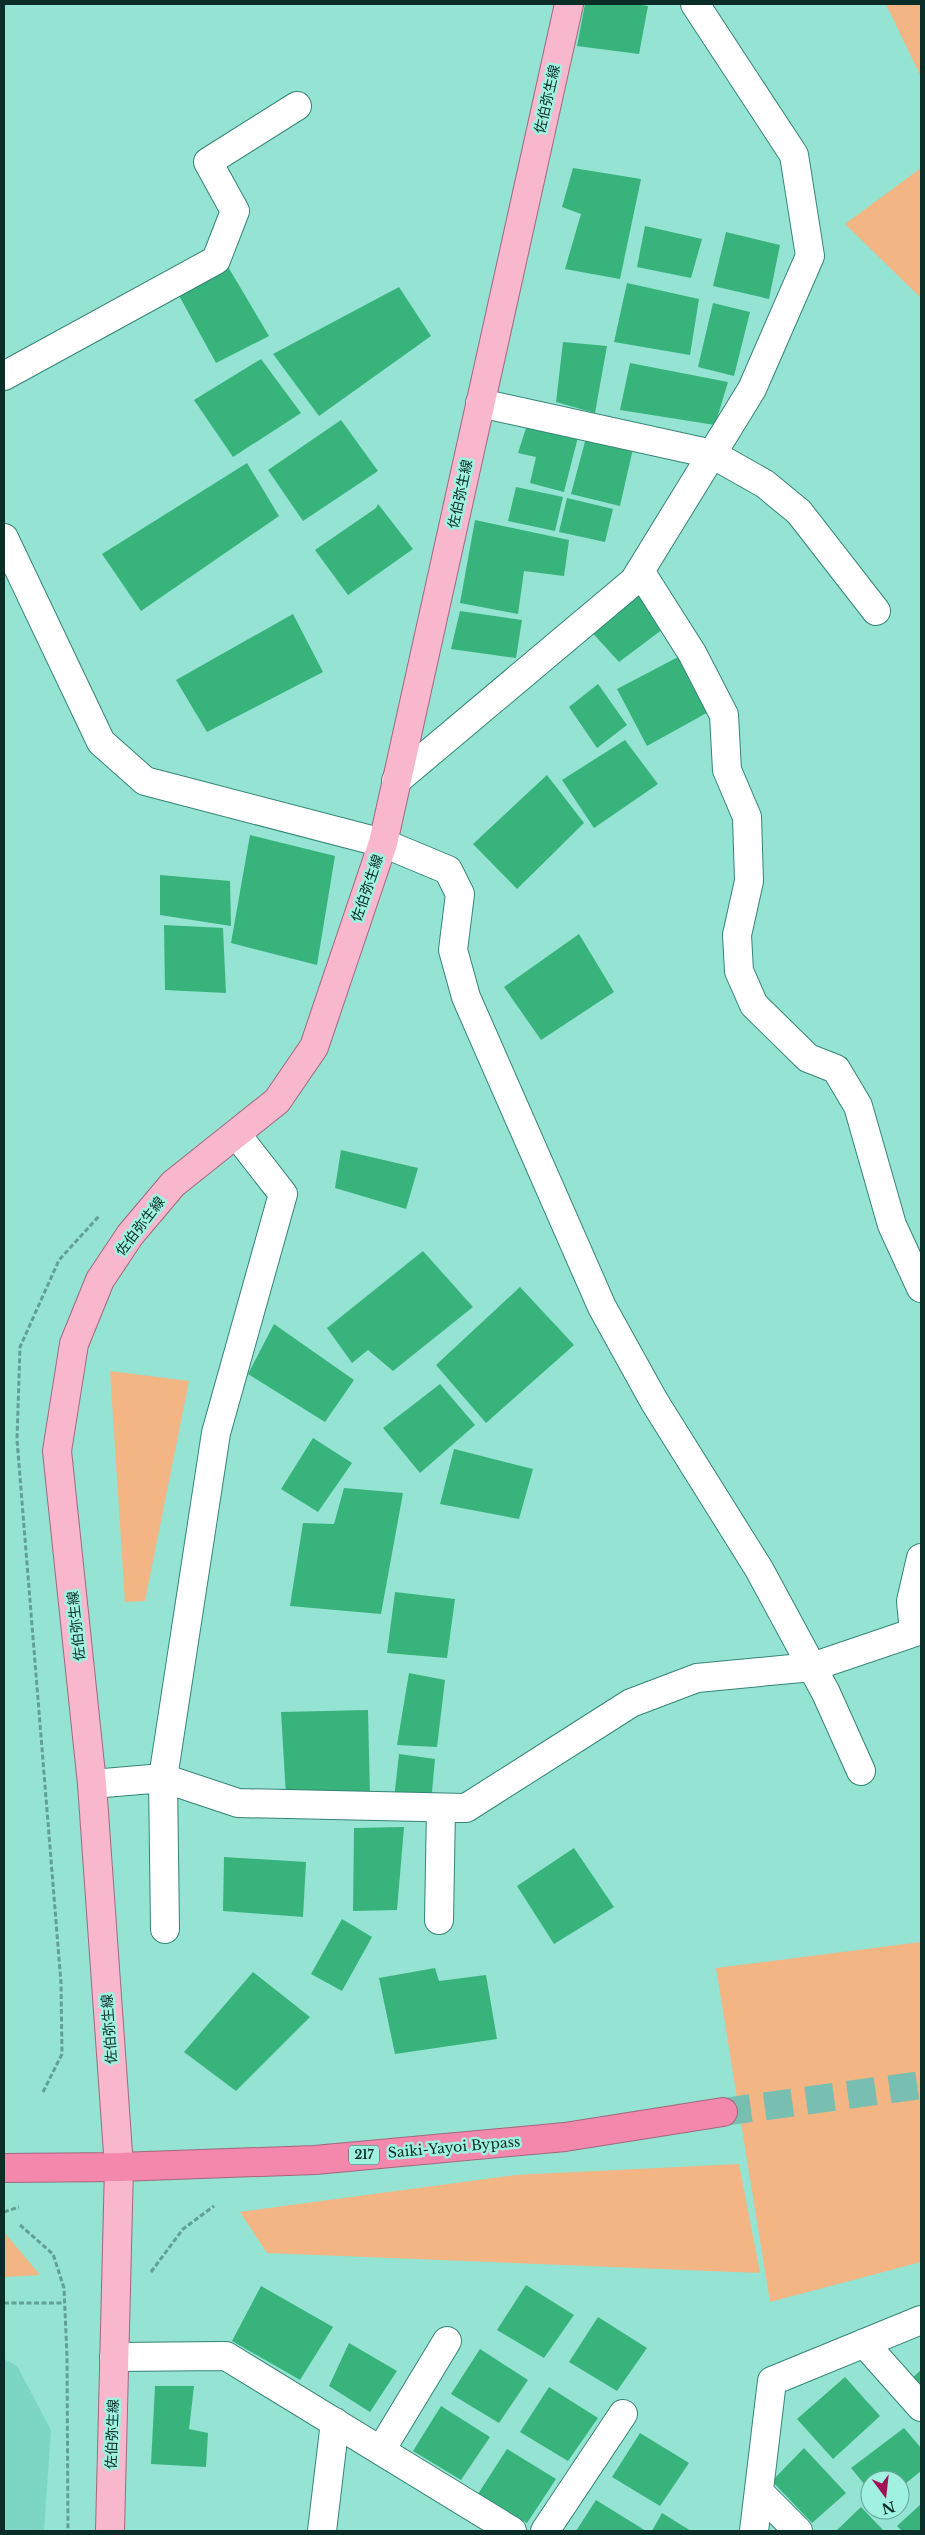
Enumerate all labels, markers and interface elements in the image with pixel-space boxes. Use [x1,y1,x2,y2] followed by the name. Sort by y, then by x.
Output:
[530,63,564,135] street label: 佐伯弥生線
[444,458,476,530] street label: 佐伯弥生線
[347,852,387,924] street label: 佐伯弥生線
[111,1193,169,1259] street label: 佐伯弥生線
[63,1590,89,1662] street label: 佐伯弥生線
[98,1993,120,2065] street label: 佐伯弥生線
[387,2132,521,2162] street label: Saiki-Yayoi Bypass
[349,2146,379,2164] road number: 217
[102,2399,122,2469] street label: 佐伯弥生線
[860,2470,910,2520] north arrow
[880,2497,897,2518] text: N

